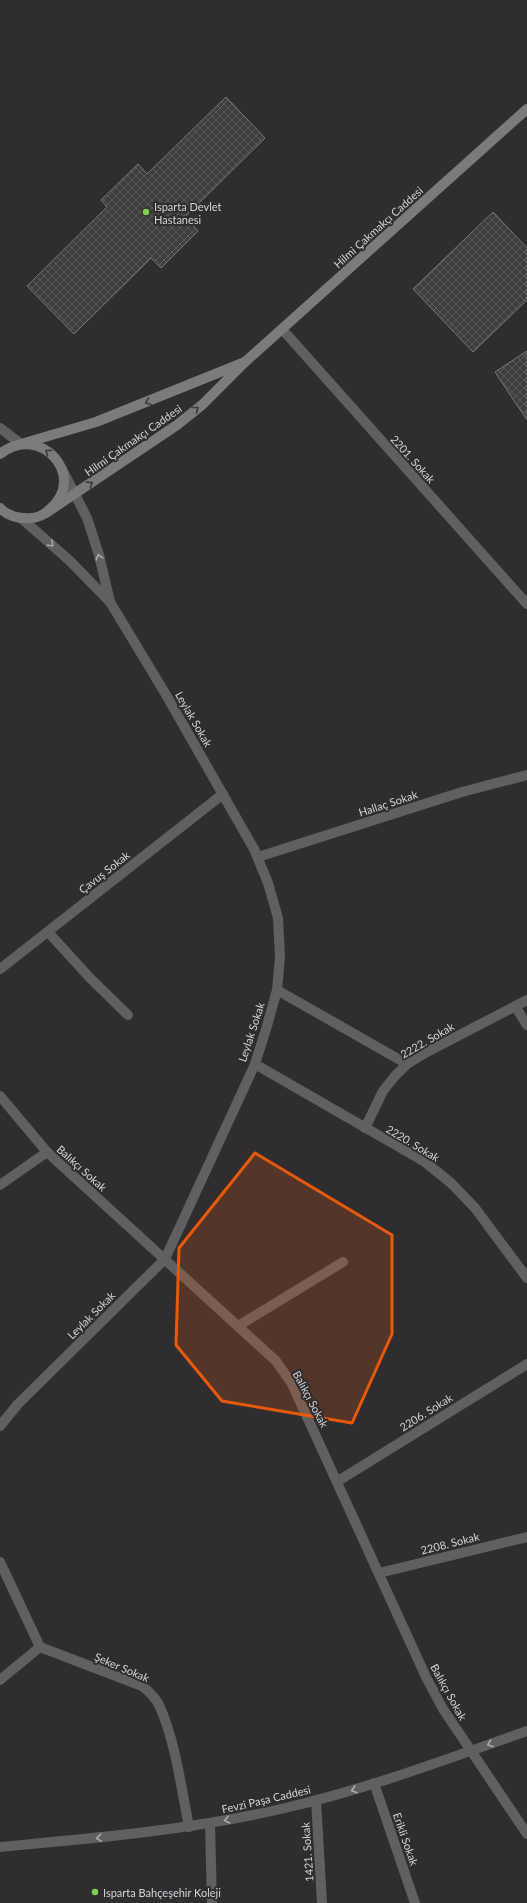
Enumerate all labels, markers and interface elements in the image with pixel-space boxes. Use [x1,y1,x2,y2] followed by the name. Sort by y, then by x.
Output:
[331,183,425,270] street label: Hilmi Çakmakçı Caddesi
[154,200,222,226] place label: Isparta Devlet Hastanesi
[141,207,151,217] marker: Isparta Devlet Hastanesi
[144,397,151,405] one-way arrow
[82,401,184,478] street label: Hilmi Çakmakçı Caddesi
[192,407,199,414] one-way arrow
[388,432,438,486] street label: 2201. Sokak
[46,450,53,457] one-way arrow
[86,481,93,489] one-way arrow
[46,539,54,546] one-way arrow
[95,553,104,560] one-way arrow
[173,689,215,749] street label: Leylak Sokak
[357,787,420,819] street label: Hallaç Sokak
[76,848,132,896] street label: Çavuş Sokak
[235,1000,267,1063] street label: Leylak Sokak
[398,1019,456,1061] street label: 2222. Sokak
[384,1122,442,1164] street label: 2220. Sokak
[54,1142,110,1194] street label: Balıkçı Sokak
[65,1288,118,1341] street label: Leylak Sokak
[291,1368,332,1430] street label: Balıkçı Sokak
[397,1390,455,1433] street label: 2206. Sokak
[419,1529,481,1557] street label: 2208. Sokak
[93,1650,152,1685] street label: Şeker Sokak
[428,1661,470,1723] street label: Balıkçı Sokak
[487,1739,494,1748] one-way arrow
[220,1782,312,1816] street label: Fevzi Paşa Caddesi
[350,1785,357,1794] one-way arrow
[391,1811,421,1868] street label: Erikli Sokak
[224,1816,231,1824] one-way arrow
[298,1821,316,1882] street label: 1421. Sokak
[96,1833,102,1842] one-way arrow
[103,1886,221,1899] place label: Isparta Bahçeşehir Koleji
[90,1887,100,1897] marker: Isparta Bahçeşehir Koleji

